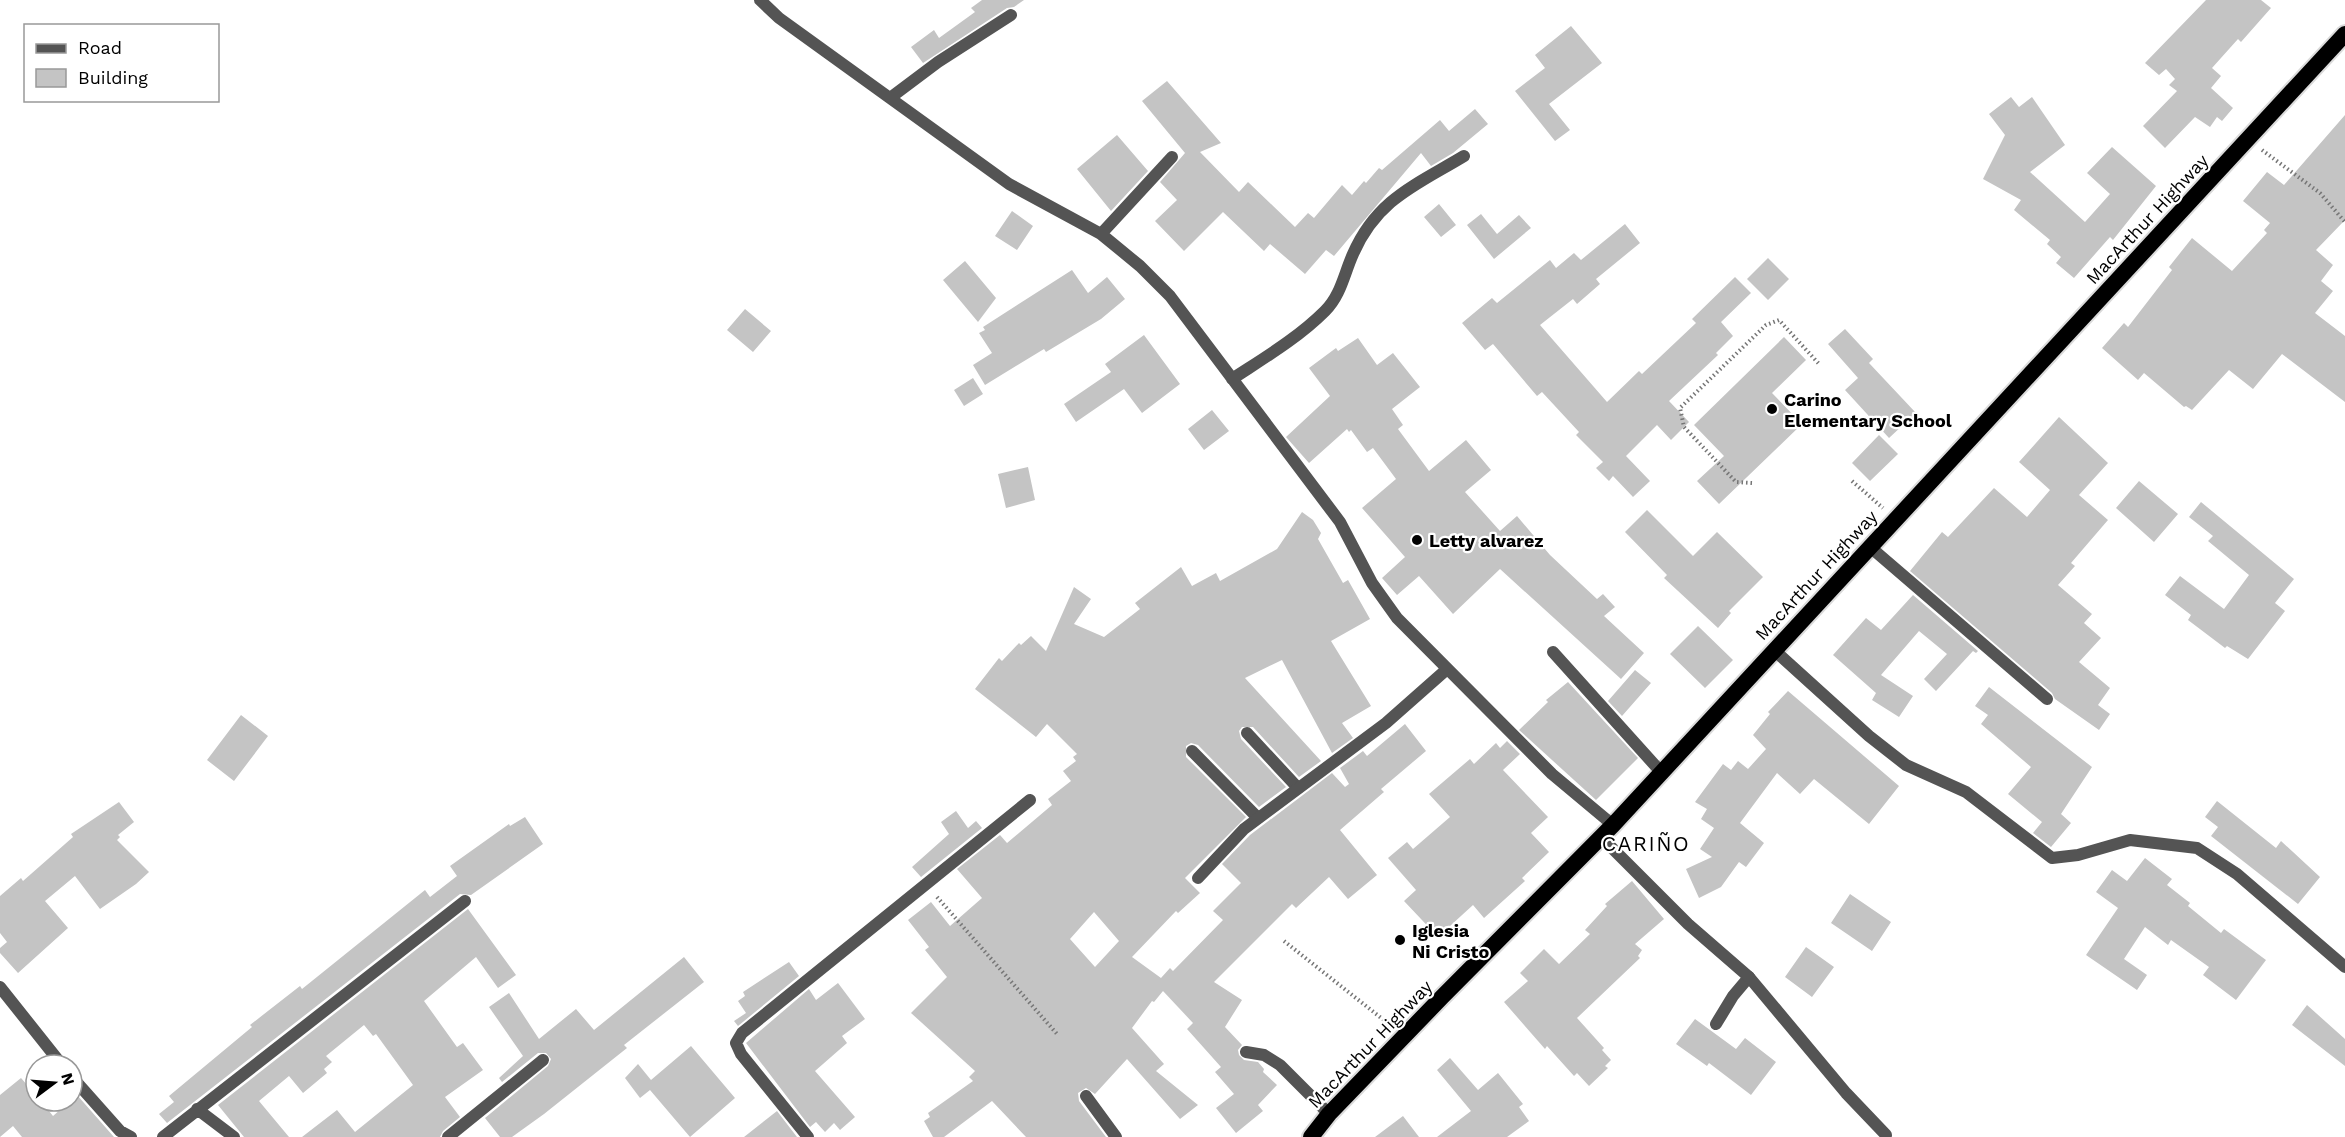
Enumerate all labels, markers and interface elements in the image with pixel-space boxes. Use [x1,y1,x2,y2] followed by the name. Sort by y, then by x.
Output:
[24,24,219,102] legend
[78,37,122,58] text: Road
[78,67,148,88] text: Building
[2082,149,2213,288] street label: MacArthur Highway
[1784,389,1952,431] place label: Carino Elementary School
[1765,402,1779,416] marker: Carino Elementary School
[1751,505,1882,644] street label: MacArthur Highway
[1429,530,1544,551] place label: Letty alvarez
[1410,533,1424,547] marker: Letty alvarez
[1602,831,1690,856] district label: CARIÑO
[1412,920,1489,962] place label: Iglesia Ni Cristo
[1393,933,1407,947] marker: Iglesia Ni Cristo
[1304,975,1437,1112] street label: MacArthur Highway
[24,1053,84,1113] north arrow
[57,1071,79,1087] text: N

